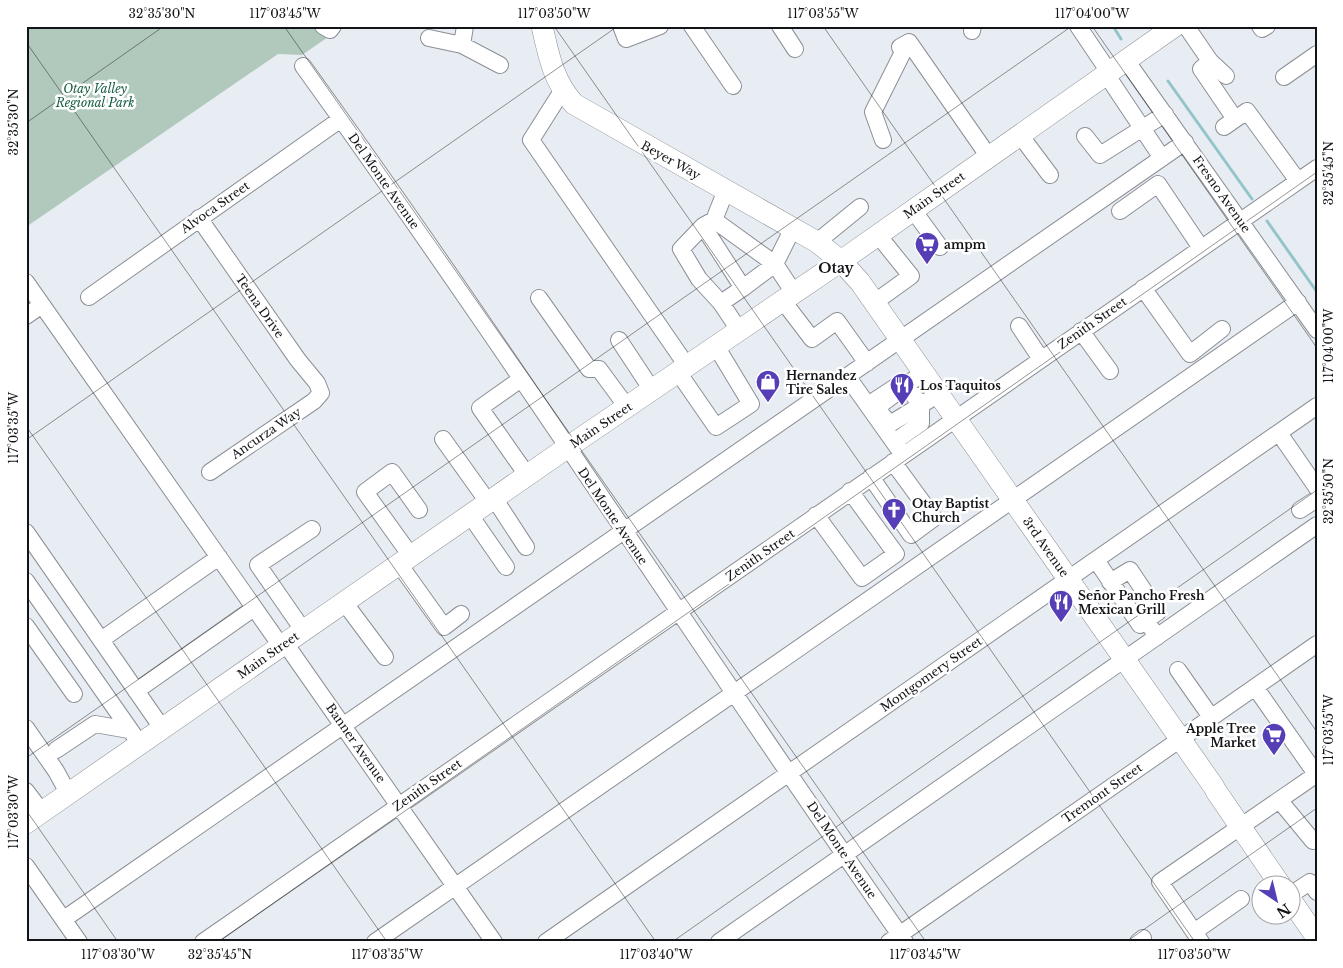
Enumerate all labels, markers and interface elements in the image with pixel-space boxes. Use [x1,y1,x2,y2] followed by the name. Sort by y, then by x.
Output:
[129,6,196,21] text: 32°35'30"N
[249,6,322,21] text: 117°03'45"W
[517,6,591,21] text: 117°03'50"W
[787,6,860,21] text: 117°03'55"W
[1055,6,1130,21] text: 117°04'00"W
[55,81,134,110] park label: Otay Valley Regional Park
[6,88,21,155] text: 32°35'30"N
[345,130,423,232] street label: Del Monte Avenue
[639,138,704,183] street label: Beyer Way
[1321,141,1336,205] text: 32°35'45"N
[1190,153,1254,236] street label: Fresno Avenue
[900,168,968,222] street label: Main Street
[177,178,253,237] street label: Alvoca Street
[914,231,940,265] supermarket icon: ampm
[944,237,987,252] place label: ampm
[818,259,855,277] district label: Otay
[232,271,288,341] street label: Teena Drive
[1055,293,1130,352] street label: Zenith Street
[1321,308,1336,383] text: 117°04'00"W
[786,368,857,397] place label: Hernandez Tire Sales
[755,369,781,403] shop icon: Hernandez Tire Sales
[889,372,915,406] restaurant icon: Los Taquitos
[920,378,1001,393] place label: Los Taquitos
[6,391,21,464] text: 117°03'35"W
[567,398,635,451] street label: Main Street
[227,404,304,462] street label: Ancurza Way
[1321,458,1336,524] text: 32°35'50"N
[575,465,651,567] street label: Del Monte Avenue
[912,496,989,525] place label: Otay Baptist Church
[881,497,907,531] church icon: Otay Baptist Church
[1020,514,1072,580] street label: 3rd Avenue
[723,525,798,584] street label: Zenith Street
[1078,588,1205,617] place label: Señor Pancho Fresh Mexican Grill
[1048,589,1074,623] restaurant icon: Señor Pancho Fresh Mexican Grill
[234,628,302,682] street label: Main Street
[877,633,985,715] street label: Montgomery Street
[1321,693,1336,766] text: 117°03'55"W
[323,700,389,786] street label: Banner Avenue
[1185,721,1256,750] place label: Apple Tree Market
[1261,722,1287,756] supermarket icon: Apple Tree Market
[390,755,465,814] street label: Zenith Street
[1059,760,1145,826] street label: Tremont Street
[6,774,21,849] text: 117°03'30"W
[804,799,880,901] street label: Del Monte Avenue
[1250,876,1300,926] north arrow
[1273,899,1294,922] text: N
[81,947,156,962] text: 117°03'30"W
[188,947,252,962] text: 32°35'45"N
[351,947,424,962] text: 117°03'35"W
[619,947,693,962] text: 117°03'40"W
[889,947,962,962] text: 117°03'45"W
[1157,947,1231,962] text: 117°03'50"W

